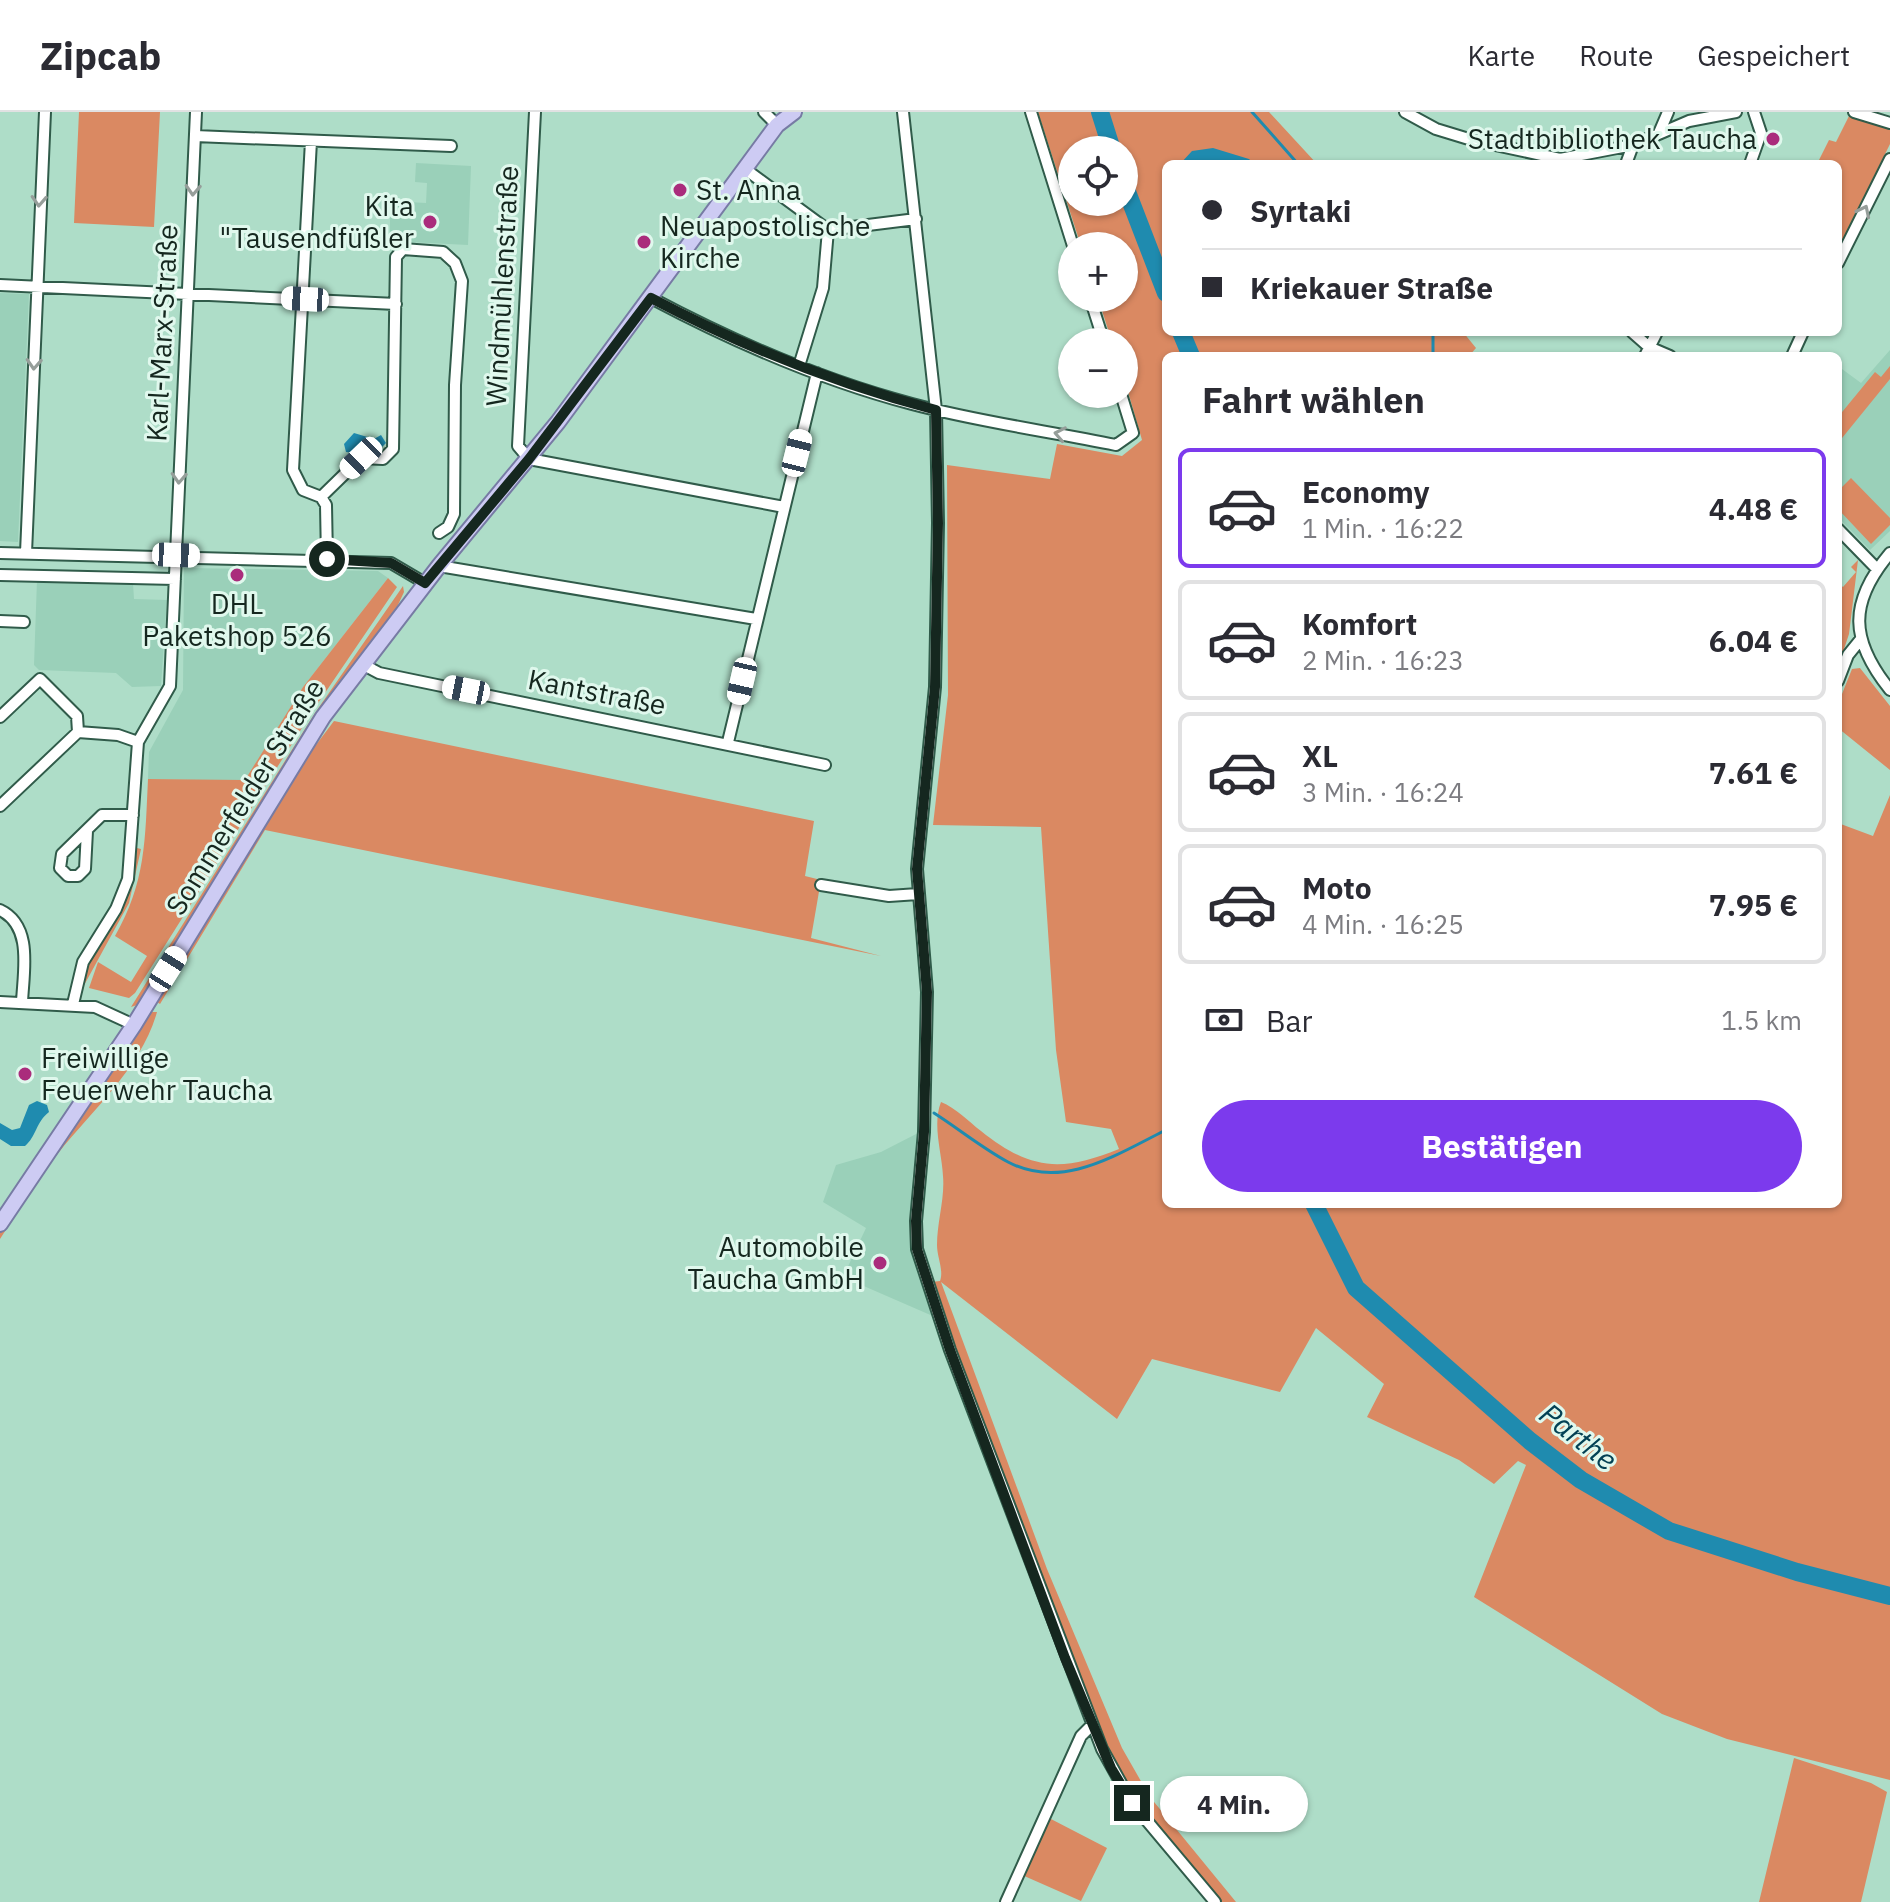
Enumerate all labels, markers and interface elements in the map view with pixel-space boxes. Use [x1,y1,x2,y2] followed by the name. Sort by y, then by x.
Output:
[40,31,161,80] text: Zipcab
[1467,37,1535,74] text: Karte
[1579,37,1653,74] text: Route
[1697,37,1850,74] text: Gespeichert
[1468,120,1757,157] place label: Stadtbibliothek Taucha
[1764,130,1782,148] marker: Stadtbibliothek Taucha
[1058,136,1138,408] map controls
[1058,136,1138,216] button: locate
[477,165,526,407] street label: Windmühlenstraße
[696,171,801,208] place label: St. Anna
[671,181,689,199] marker: St. Anna
[184,184,201,197] one-way arrow
[220,187,414,256] place label: Kita "Tausendfüßler
[1250,191,1351,230] text: Syrtaki
[31,195,48,208] one-way arrow
[1854,205,1870,220] one-way arrow
[660,207,870,276] place label: Neuapostolische Kirche
[421,213,439,231] marker: Kita "Tausendfüßler
[137,223,186,442] street label: Karl-Marx-Straße
[1058,232,1138,312] button: +
[635,233,653,251] marker: Neuapostolische Kirche
[1250,268,1493,307] text: Kriekauer Straße
[280,286,330,312] car
[1058,328,1138,408] button: −
[25,358,42,371] one-way arrow
[1202,376,1425,423] text: Fahrt wählen
[1054,426,1067,443] one-way arrow
[780,427,814,479] car
[335,433,387,483] car
[170,472,187,485] one-way arrow
[1206,472,1278,544] icon: car
[1302,472,1430,511] text: Economy
[1709,489,1798,528] text: 4.48 €
[1302,511,1464,545] text: 1 Min. · 16:22
[309,541,345,577] route start
[152,542,200,568] car
[228,566,246,584] marker: DHL Paketshop 526
[142,585,332,654] place label: DHL Paketshop 526
[1206,604,1278,676] icon: car
[1302,604,1417,643] text: Komfort
[1709,621,1798,660] text: 6.04 €
[1302,643,1464,677] text: 2 Min. · 16:23
[725,655,759,707] car
[525,660,669,723] street label: Kantstraße
[157,672,332,922] street label: Sommerfelder Straße
[440,674,492,706] car
[1206,736,1278,808] icon: car
[1302,736,1338,775] text: XL
[1709,753,1798,792] text: 7.61 €
[1302,775,1464,809] text: 3 Min. · 16:24
[1206,868,1278,940] icon: car
[1302,868,1372,907] text: Moto
[1709,885,1798,924] text: 7.95 €
[1302,907,1464,941] text: 4 Min. · 16:25
[145,942,191,996] car
[1202,998,1246,1042] icon: cash
[1266,1001,1313,1040] text: Bar
[1721,1003,1802,1037] text: 1.5 km
[41,1039,272,1108] place label: Freiwillige Feuerwehr Taucha
[16,1065,34,1083] marker: Freiwillige Feuerwehr Taucha
[1202,1100,1802,1192] button: Bestätigen
[688,1228,864,1297] place label: Automobile Taucha GmbH
[871,1254,889,1272] marker: Automobile Taucha GmbH
[1532,1393,1625,1478] water label: Parthe
[1160,1775,1308,1831] callout: 4 Min.
[1114,1785,1150,1821] route end
[1197,1787,1271,1821] text: 4 Min.

